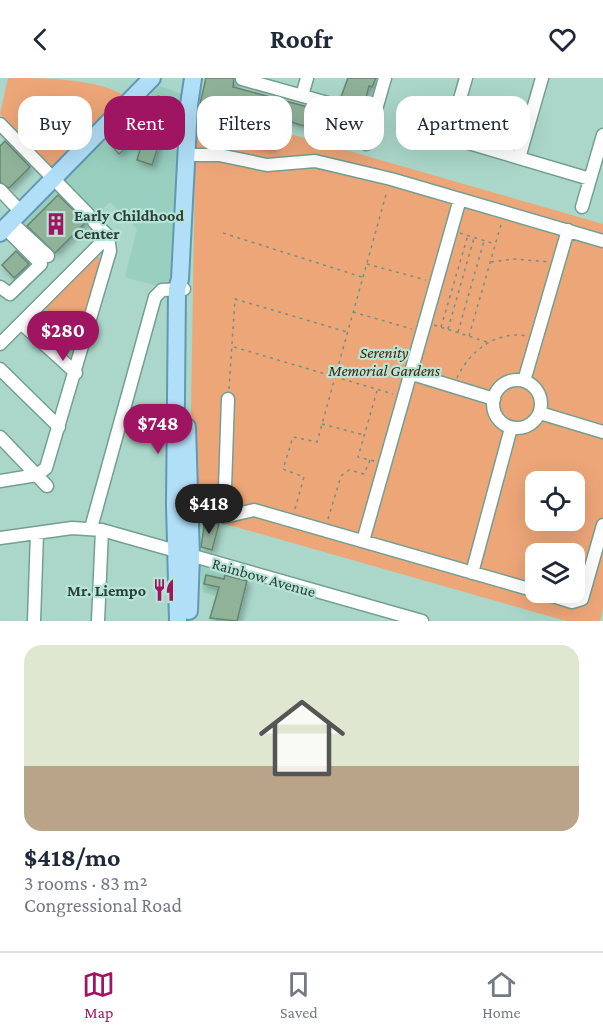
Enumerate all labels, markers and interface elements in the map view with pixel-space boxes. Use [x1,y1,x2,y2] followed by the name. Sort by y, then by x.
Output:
[24,23,57,56] icon: back
[546,23,579,56] icon: heart
[270,24,333,54] text: Roofr
[18,96,92,150] chip: Buy
[104,96,185,150] chip: Rent
[197,96,292,150] chip: Filters
[304,96,384,150] chip: New
[396,96,530,150] chip: Apartment
[74,207,184,242] place label: Early Childhood Center
[43,211,69,237] building icon: Early Childhood Center
[27,311,99,362] pin: $280
[41,319,85,341] text: $280
[327,344,440,379] park label: Serenity Memorial Gardens
[122,404,194,455] pin: $748
[137,412,179,434] text: $748
[525,471,585,603] map controls
[525,471,585,531] button: locate
[173,484,245,535] pin: $418
[189,492,229,514] text: $418
[525,543,585,603] button: layers
[210,555,318,600] street label: Rainbow Avenue
[151,577,177,603] restaurant icon: Mr. Liempo
[67,582,146,599] place label: Mr. Liempo
[248,684,356,792] icon: home
[24,843,120,872] text: $418/mo
[24,872,147,894] text: 3 rooms · 83 m²
[24,894,182,916] text: Congressional Road
[82,968,115,1021] tab: Map
[280,968,318,1021] tab: Saved
[482,968,521,1021] tab: Home

